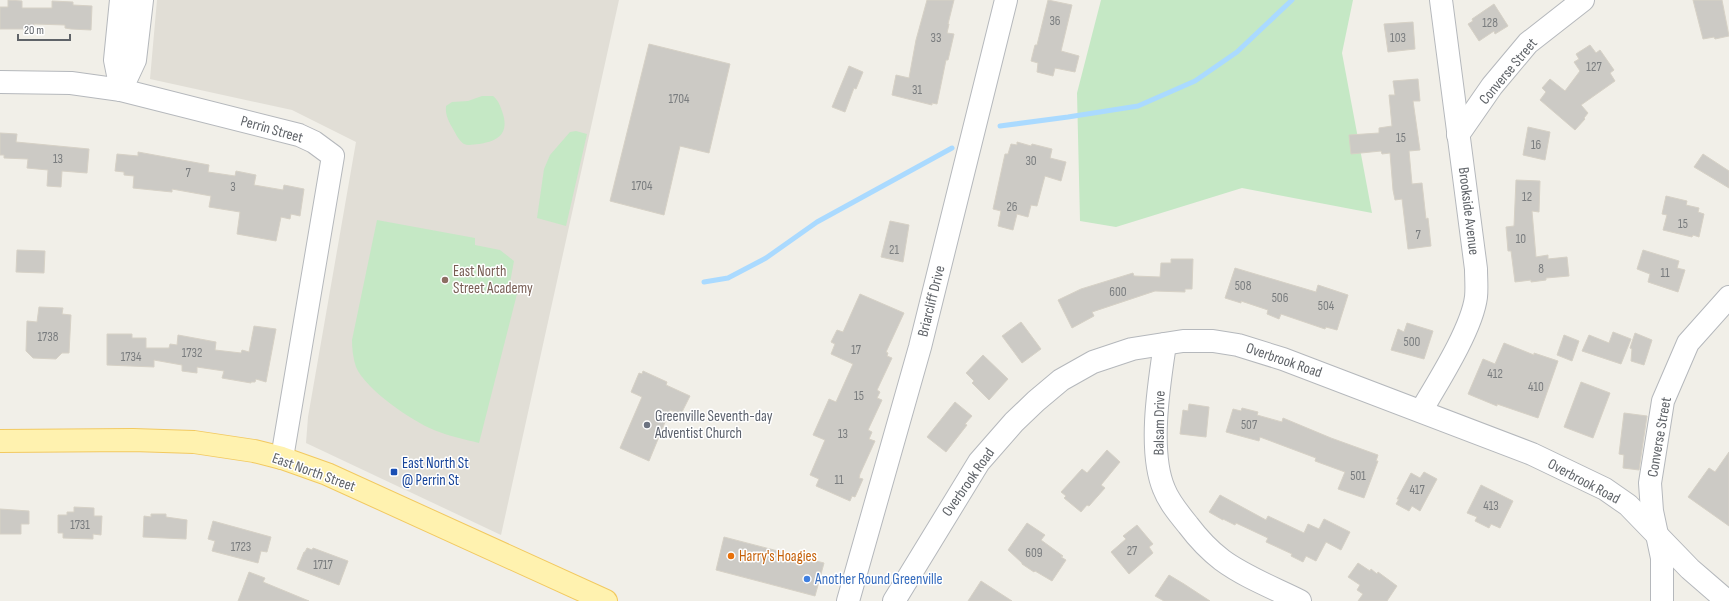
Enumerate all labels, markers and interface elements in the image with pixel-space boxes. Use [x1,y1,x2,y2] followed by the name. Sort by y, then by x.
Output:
[1049,13,1061,29] house number: 36
[1482,15,1498,31] house number: 128
[18,16,70,42] scale bar
[24,23,44,38] text: 20 m
[931,30,941,46] house number: 33
[1390,30,1406,46] house number: 103
[1475,34,1542,108] street label: Converse Street
[1586,59,1602,75] house number: 127
[912,82,922,98] house number: 31
[669,91,690,107] house number: 1704
[238,111,306,148] street label: Perrin Street
[1396,130,1406,146] house number: 15
[1531,137,1541,153] house number: 16
[53,151,63,167] house number: 13
[1025,153,1037,169] house number: 30
[185,165,191,181] house number: 7
[1454,166,1483,256] street label: Brookside Avenue
[632,178,653,194] house number: 1704
[230,179,236,195] house number: 3
[1522,189,1532,205] house number: 12
[1006,199,1018,215] house number: 26
[1678,216,1688,232] house number: 15
[1415,227,1421,243] house number: 7
[1516,231,1526,247] house number: 10
[889,242,899,258] house number: 21
[1538,261,1544,277] house number: 8
[453,262,533,298] place label: East North Street Academy
[913,264,949,339] street label: Briarcliff Drive
[1660,265,1670,281] house number: 11
[440,275,450,285] marker: East North Street Academy
[1235,278,1252,294] house number: 508
[1109,284,1127,300] house number: 600
[1272,290,1289,306] house number: 506
[1318,298,1335,314] house number: 504
[38,329,59,345] house number: 1738
[1404,334,1421,350] house number: 500
[1243,339,1324,382] street label: Overbrook Road
[851,342,862,358] house number: 17
[182,345,202,361] house number: 1732
[121,349,142,365] house number: 1734
[1487,366,1503,382] house number: 412
[1528,379,1544,395] house number: 410
[854,388,864,404] house number: 15
[1149,391,1170,455] street label: Balsam Drive
[1643,395,1676,479] street label: Converse Street
[654,407,773,443] place label: Greenville Seventh-day Adventist Church
[1241,417,1258,433] house number: 507
[642,420,652,430] marker: Greenville Seventh-day Adventist Church
[838,426,848,442] house number: 13
[938,444,999,520] street label: Overbrook Road
[269,449,359,496] street label: East North Street
[402,454,469,490] place label: East North St @ Perrin St
[1544,454,1623,508] street label: Overbrook Road
[389,467,399,477] marker: East North St @ Perrin St
[1350,468,1366,484] house number: 501
[834,472,844,488] house number: 11
[1409,482,1425,498] house number: 417
[1483,498,1499,514] house number: 413
[70,517,90,533] house number: 1731
[231,539,251,555] house number: 1723
[1127,543,1138,559] house number: 27
[1025,545,1043,561] house number: 609
[739,547,817,566] place label: Harry's Hoagies
[726,551,736,561] marker: Harry's Hoagies
[313,557,334,573] house number: 1717
[814,570,943,589] place label: Another Round Greenville
[802,574,812,584] marker: Another Round Greenville

